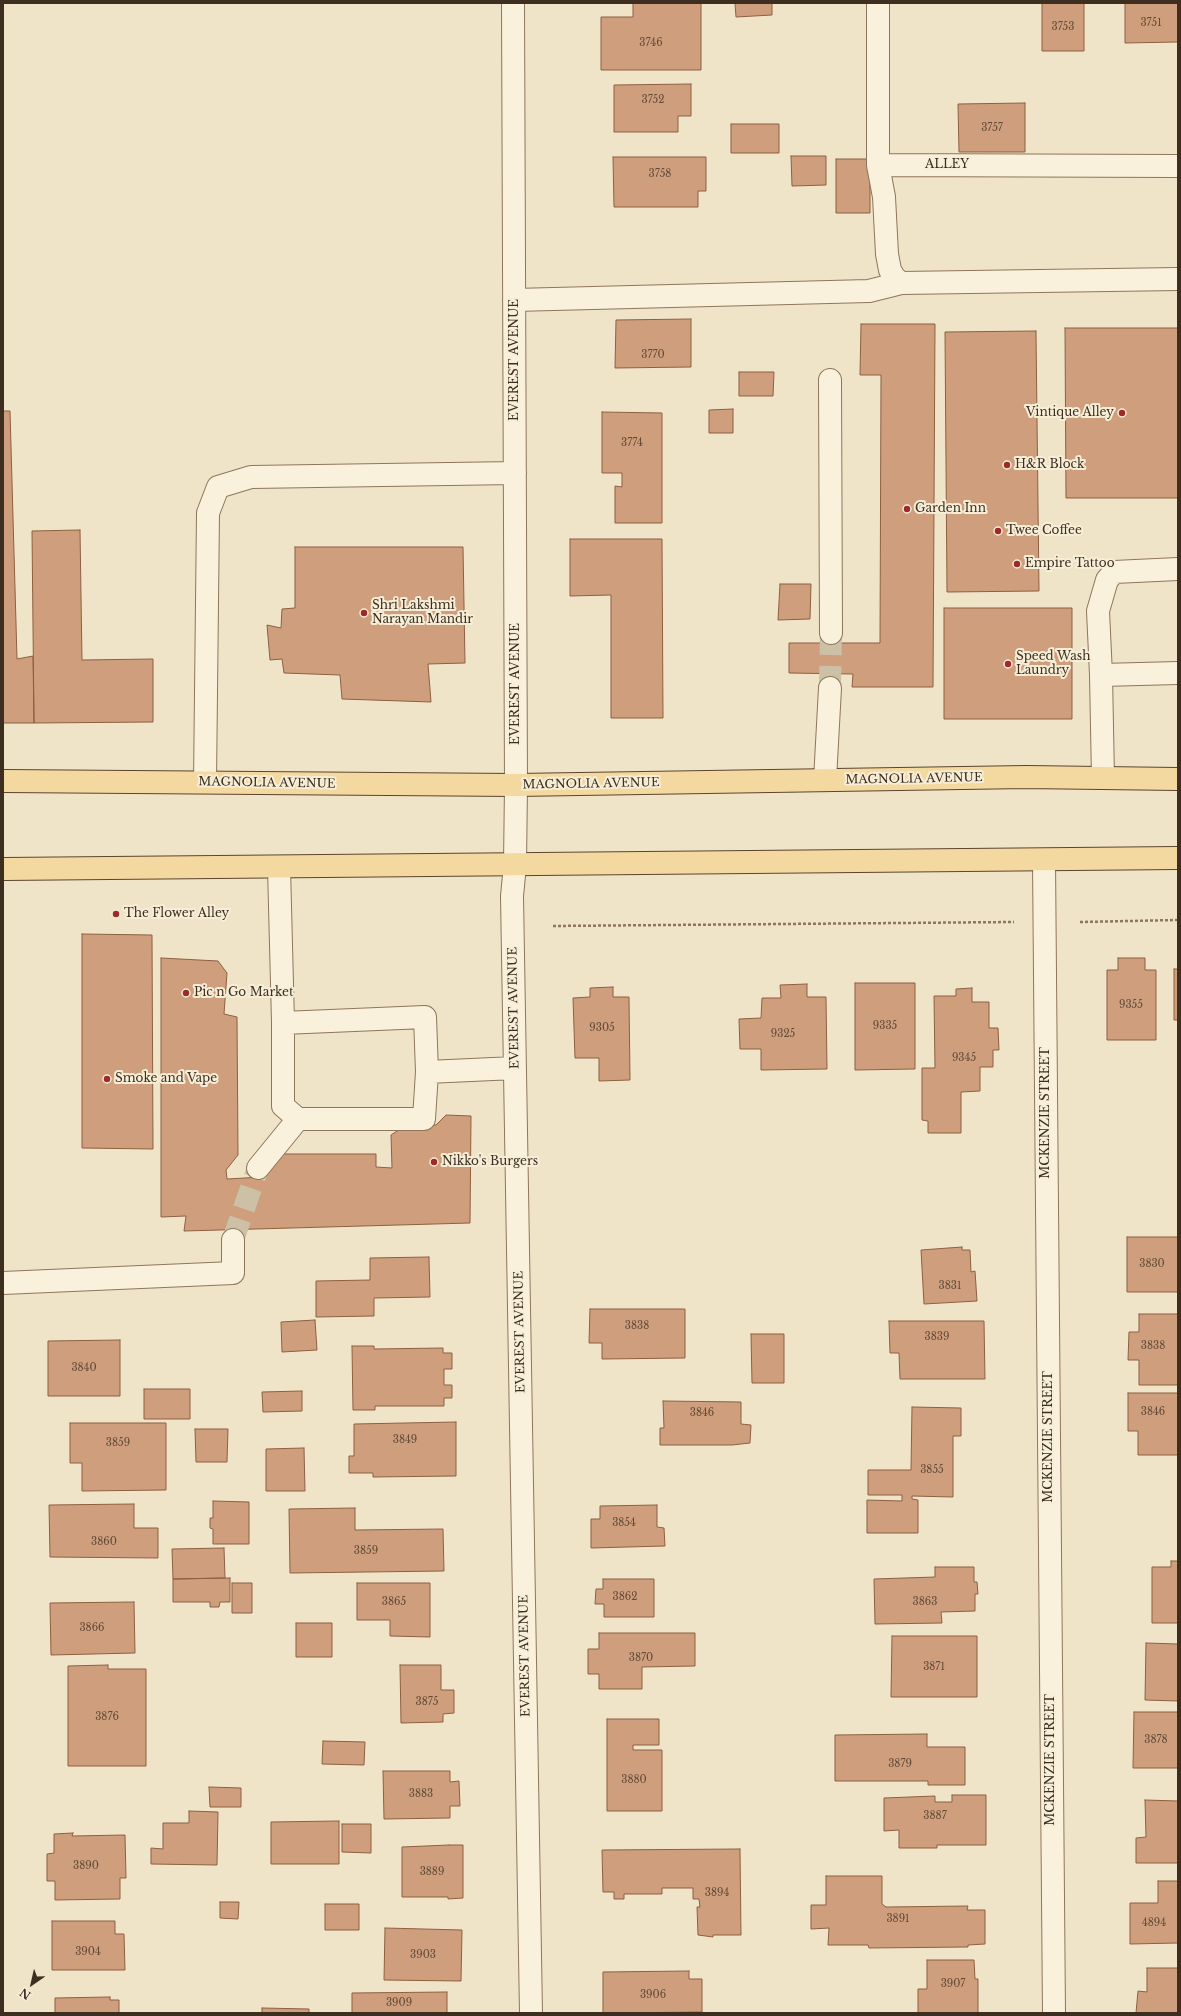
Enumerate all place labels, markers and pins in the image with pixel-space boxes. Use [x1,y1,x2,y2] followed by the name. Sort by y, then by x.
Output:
[1026,406,1114,420] place label: Vintique Alley
[1117,408,1127,418] marker: Vintique Alley
[1015,458,1084,472] place label: H&R Block
[1002,460,1012,470] marker: H&R Block
[915,502,986,516] place label: Garden Inn
[902,504,912,514] marker: Garden Inn
[1006,524,1082,538] place label: Twee Coffee
[993,526,1003,536] marker: Twee Coffee
[1025,557,1115,571] place label: Empire Tattoo
[1012,559,1022,569] marker: Empire Tattoo
[372,599,473,627] place label: Shri Lakshmi Narayan Mandir
[359,608,369,618] marker: Shri Lakshmi Narayan Mandir
[1016,650,1091,678] place label: Speed Wash Laundry
[1003,659,1013,669] marker: Speed Wash Laundry
[124,907,229,921] place label: The Flower Alley
[111,909,121,919] marker: The Flower Alley
[194,986,293,1000] place label: Pic n Go Market
[181,988,191,998] marker: Pic n Go Market
[115,1072,217,1086] place label: Smoke and Vape
[102,1074,112,1084] marker: Smoke and Vape
[442,1155,538,1169] place label: Nikko's Burgers
[429,1157,439,1167] marker: Nikko's Burgers

